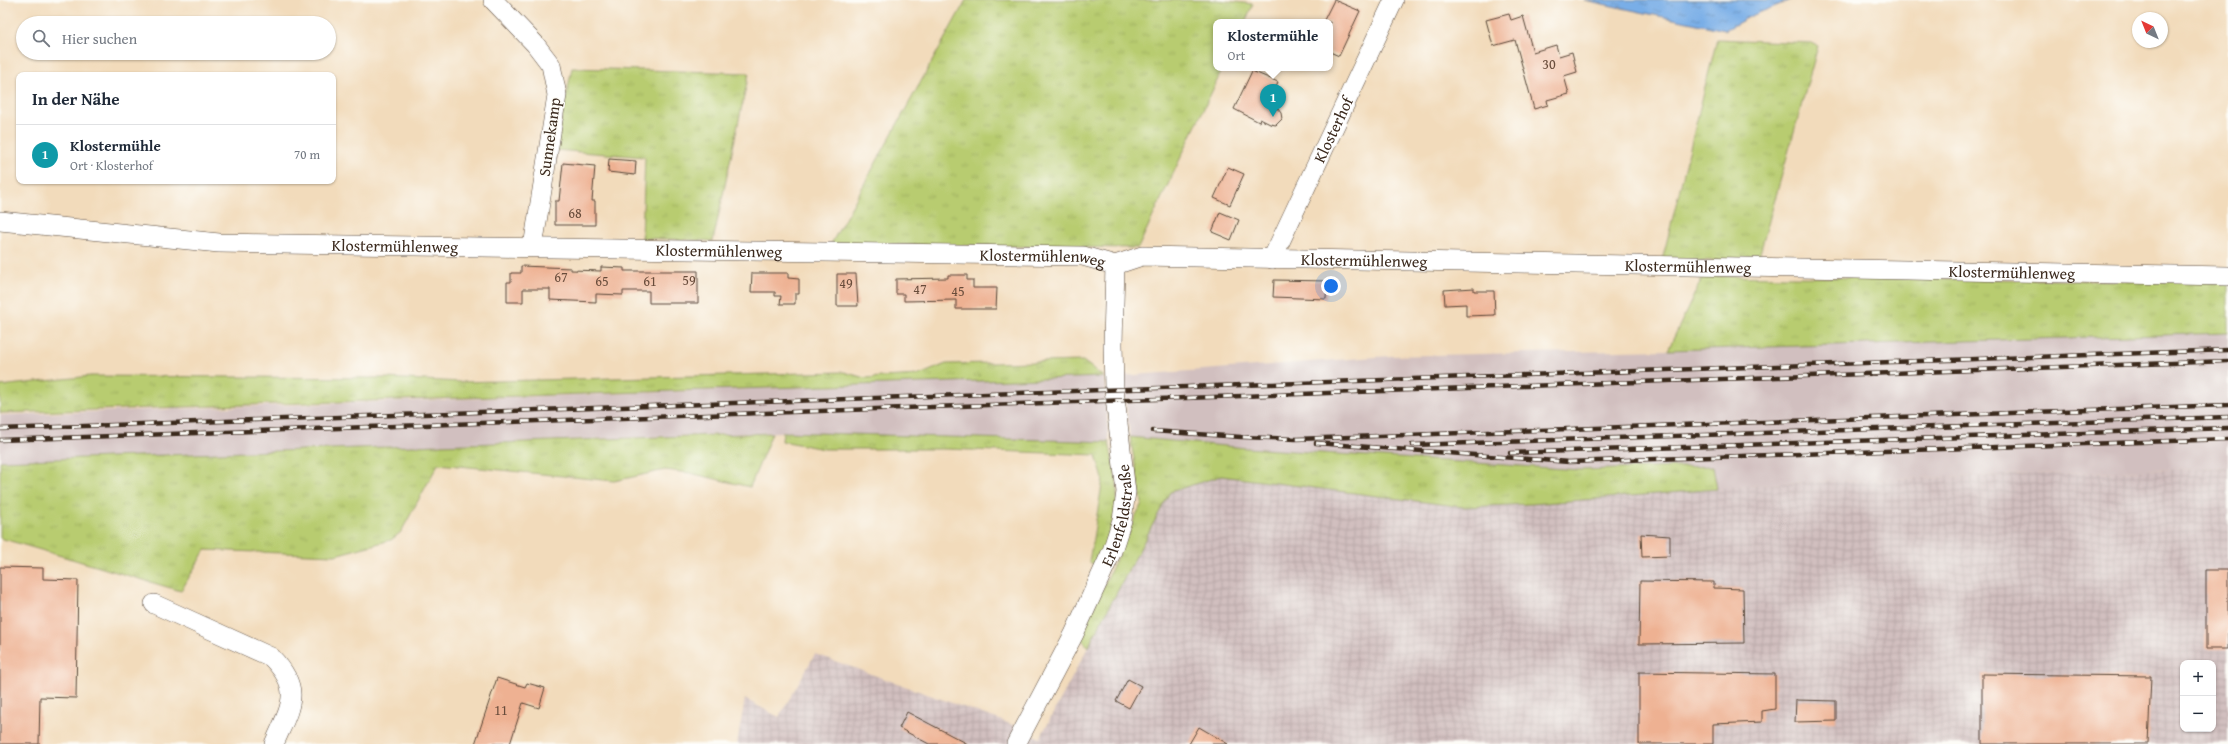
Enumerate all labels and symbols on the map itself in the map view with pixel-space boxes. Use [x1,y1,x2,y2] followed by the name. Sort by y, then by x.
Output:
[2132,12,2168,48] north arrow
[1542,54,1556,74] house number: 30
[1260,84,1286,117] pin: 1
[1307,91,1360,167] street label: Klosterhof
[532,96,566,178] street label: Sunnekamp
[568,203,582,223] house number: 68
[331,233,458,259] street label: Klostermühlenweg
[655,238,782,263] street label: Klostermühlenweg
[979,242,1108,274] street label: Klostermühlenweg
[1301,247,1428,273] street label: Klostermühlenweg
[1625,253,1752,279] street label: Klostermühlenweg
[1948,259,2075,285] street label: Klostermühlenweg
[554,267,568,287] house number: 67
[682,270,696,290] house number: 59
[595,271,609,291] house number: 65
[643,271,657,291] house number: 61
[839,273,853,293] house number: 49
[1321,276,1341,296] your location
[913,279,927,299] house number: 47
[951,281,965,301] house number: 45
[1095,463,1138,570] street label: Erlenfeldstraße
[494,700,508,720] house number: 11

